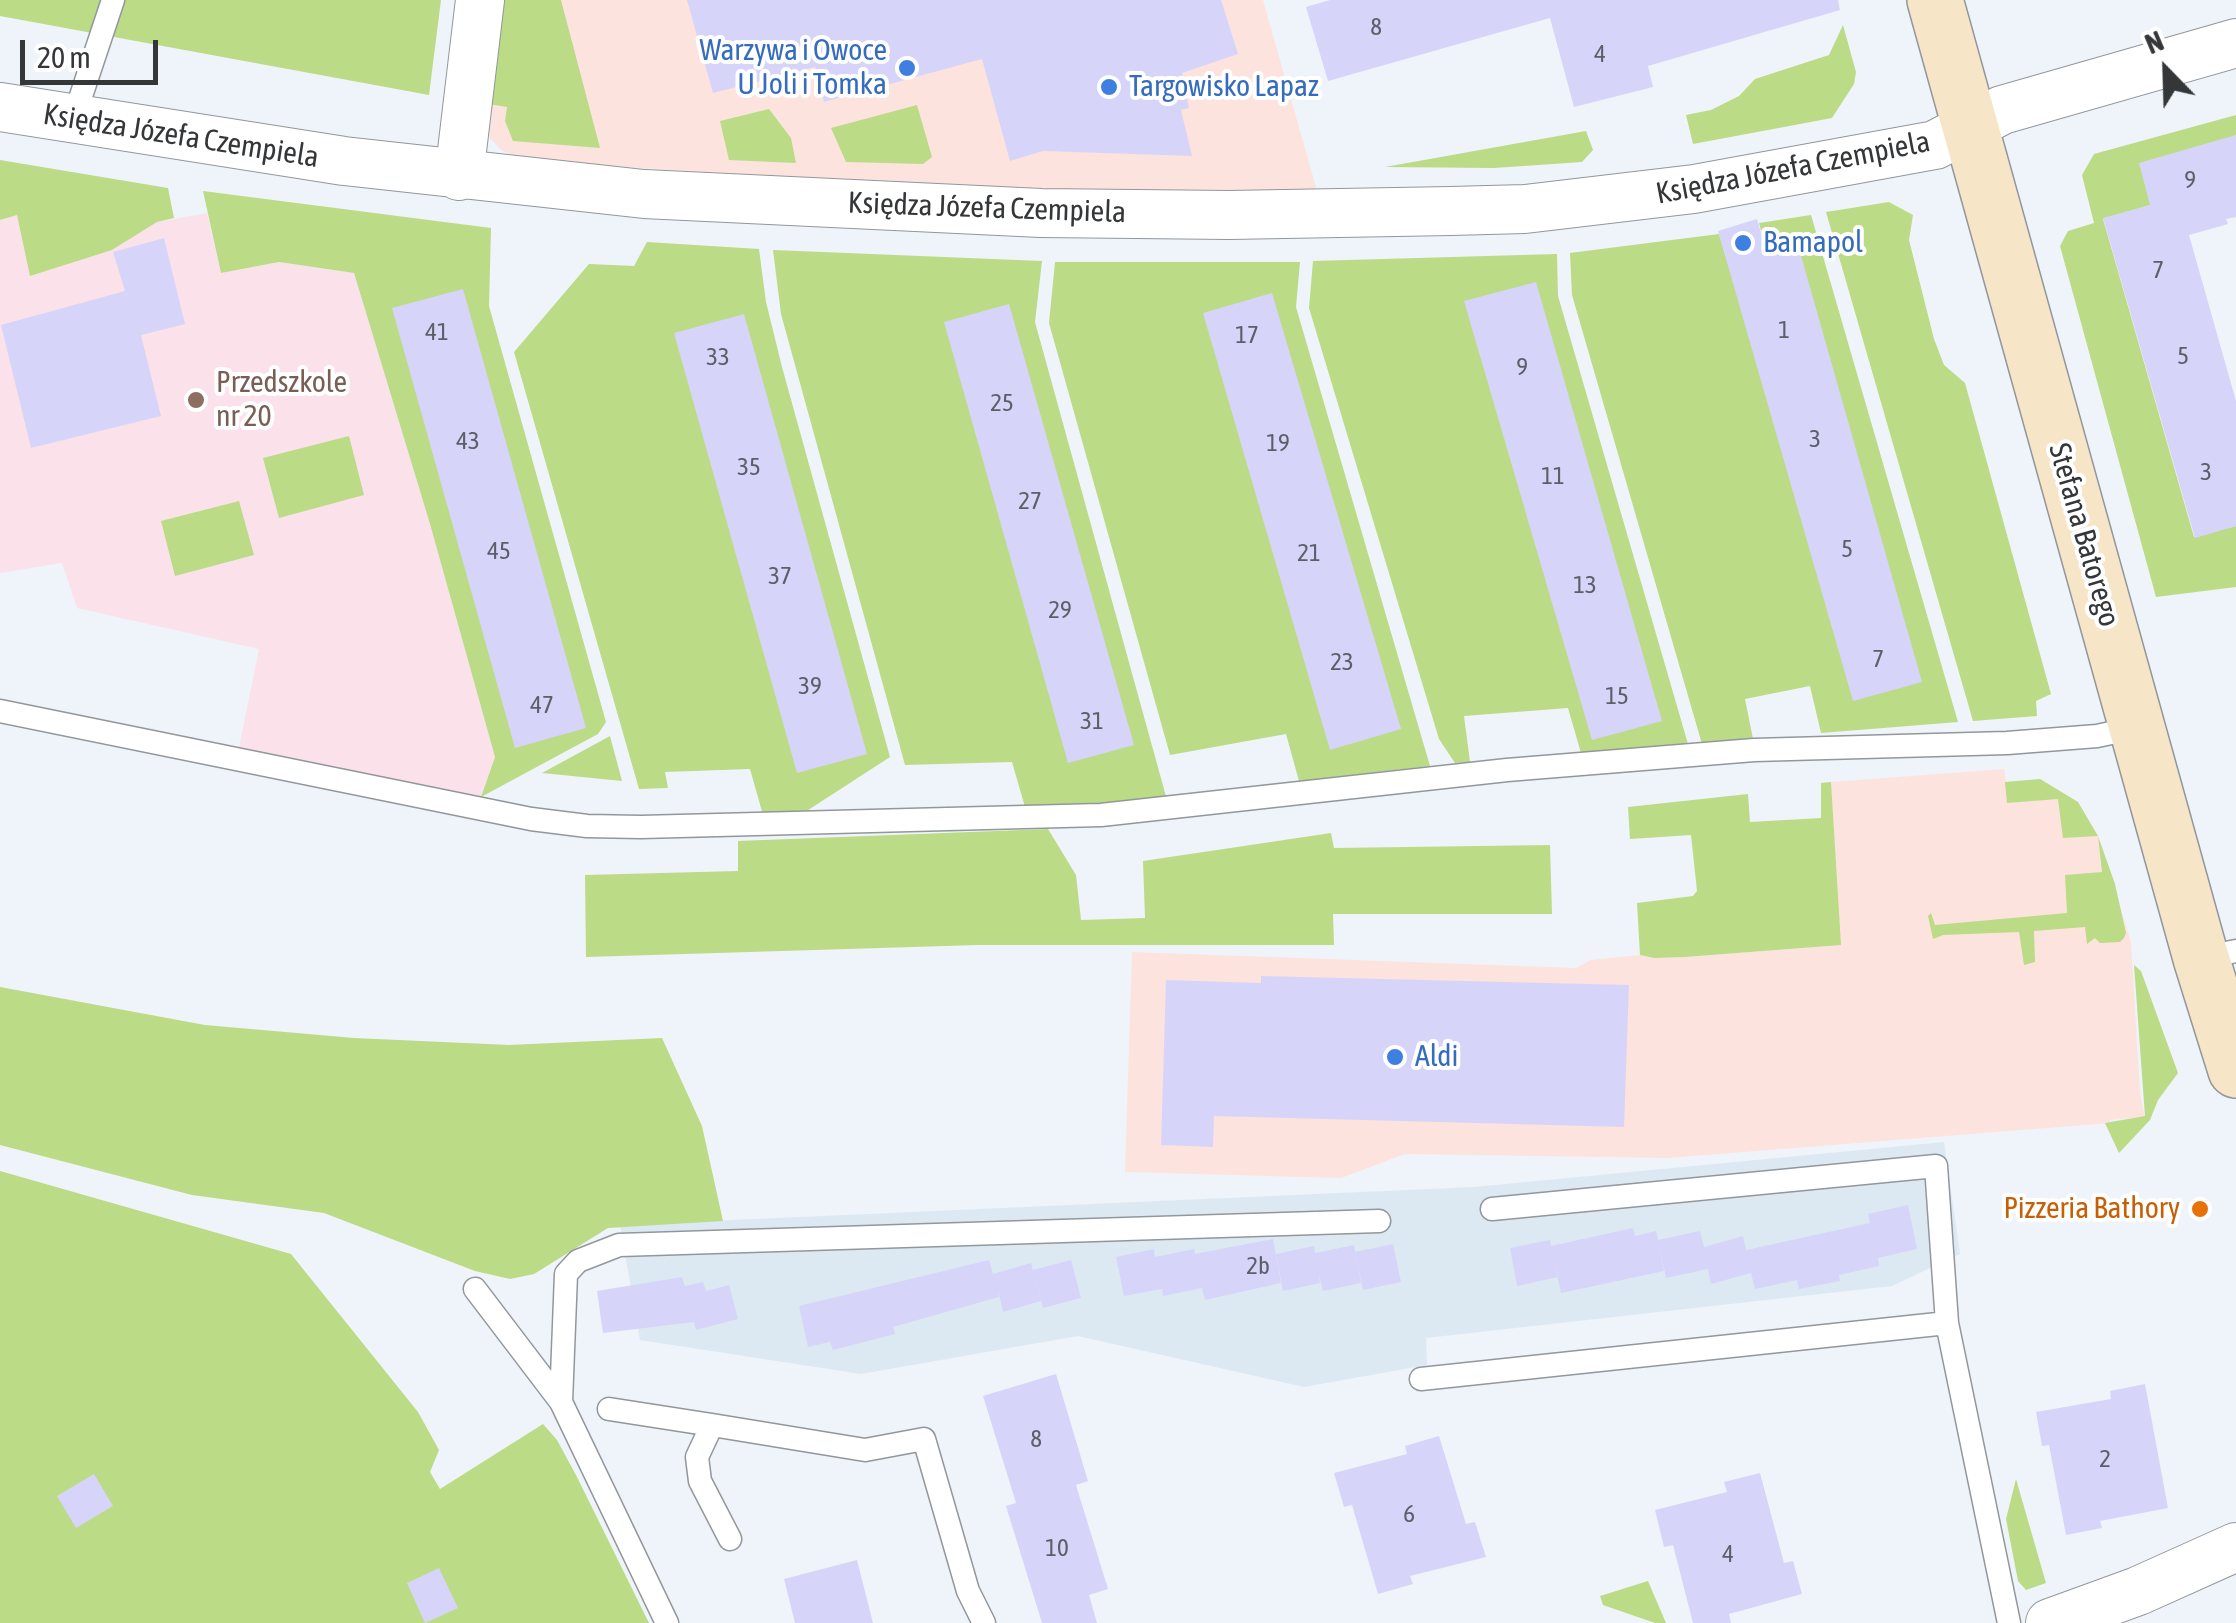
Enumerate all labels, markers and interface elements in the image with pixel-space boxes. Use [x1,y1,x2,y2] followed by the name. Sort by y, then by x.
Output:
[1370,12,1382,42] house number: 8
[25,20,162,82] scale bar
[2116,20,2216,120] north arrow
[2140,24,2168,60] text: N
[700,33,887,104] place label: Warzywa i Owoce U Joli i Tomka
[1594,39,1606,69] house number: 4
[37,40,91,74] text: 20 m
[896,57,918,79] marker: Warzywa i Owoce U Joli i Tomka
[1129,69,1319,105] place label: Targowisko Lapaz
[1098,76,1120,98] marker: Targowisko Lapaz
[41,96,321,176] street label: Księdza Józefa Czempiela
[1653,124,1933,212] street label: Księdza Józefa Czempiela
[2184,165,2196,195] house number: 9
[847,185,1127,231] street label: Księdza Józefa Czempiela
[1763,225,1863,261] place label: Bamapol
[1732,232,1754,254] marker: Bamapol
[2152,255,2164,285] house number: 7
[1778,315,1790,345] house number: 1
[425,317,449,347] house number: 41
[1235,320,1259,350] house number: 17
[2177,341,2189,371] house number: 5
[706,342,730,372] house number: 33
[1516,352,1528,382] house number: 9
[216,365,347,436] place label: Przedszkole nr 20
[990,388,1014,418] house number: 25
[185,389,207,411] marker: Przedszkole nr 20
[1809,424,1821,454] house number: 3
[456,426,480,456] house number: 43
[1266,428,1290,458] house number: 19
[2041,439,2127,631] street label: Stefana Batorego
[737,452,761,482] house number: 35
[2200,457,2212,487] house number: 3
[1541,461,1565,491] house number: 11
[1018,486,1042,516] house number: 27
[1841,534,1853,564] house number: 5
[487,536,511,566] house number: 45
[1297,538,1321,568] house number: 21
[768,561,792,591] house number: 37
[1573,570,1597,600] house number: 13
[1048,595,1072,625] house number: 29
[1872,644,1884,674] house number: 7
[1330,647,1354,677] house number: 23
[798,671,822,701] house number: 39
[1605,681,1629,711] house number: 15
[530,690,554,720] house number: 47
[1080,706,1104,736] house number: 31
[1415,1039,1458,1075] place label: Aldi
[1384,1046,1406,1068] marker: Aldi
[2004,1191,2180,1227] place label: Pizzeria Bathory
[2189,1198,2211,1220] marker: Pizzeria Bathory
[1246,1251,1270,1281] house number: 2b
[1030,1424,1042,1454] house number: 8
[2099,1444,2111,1474] house number: 2
[1403,1499,1415,1529] house number: 6
[1045,1533,1069,1563] house number: 10
[1722,1539,1734,1569] house number: 4

